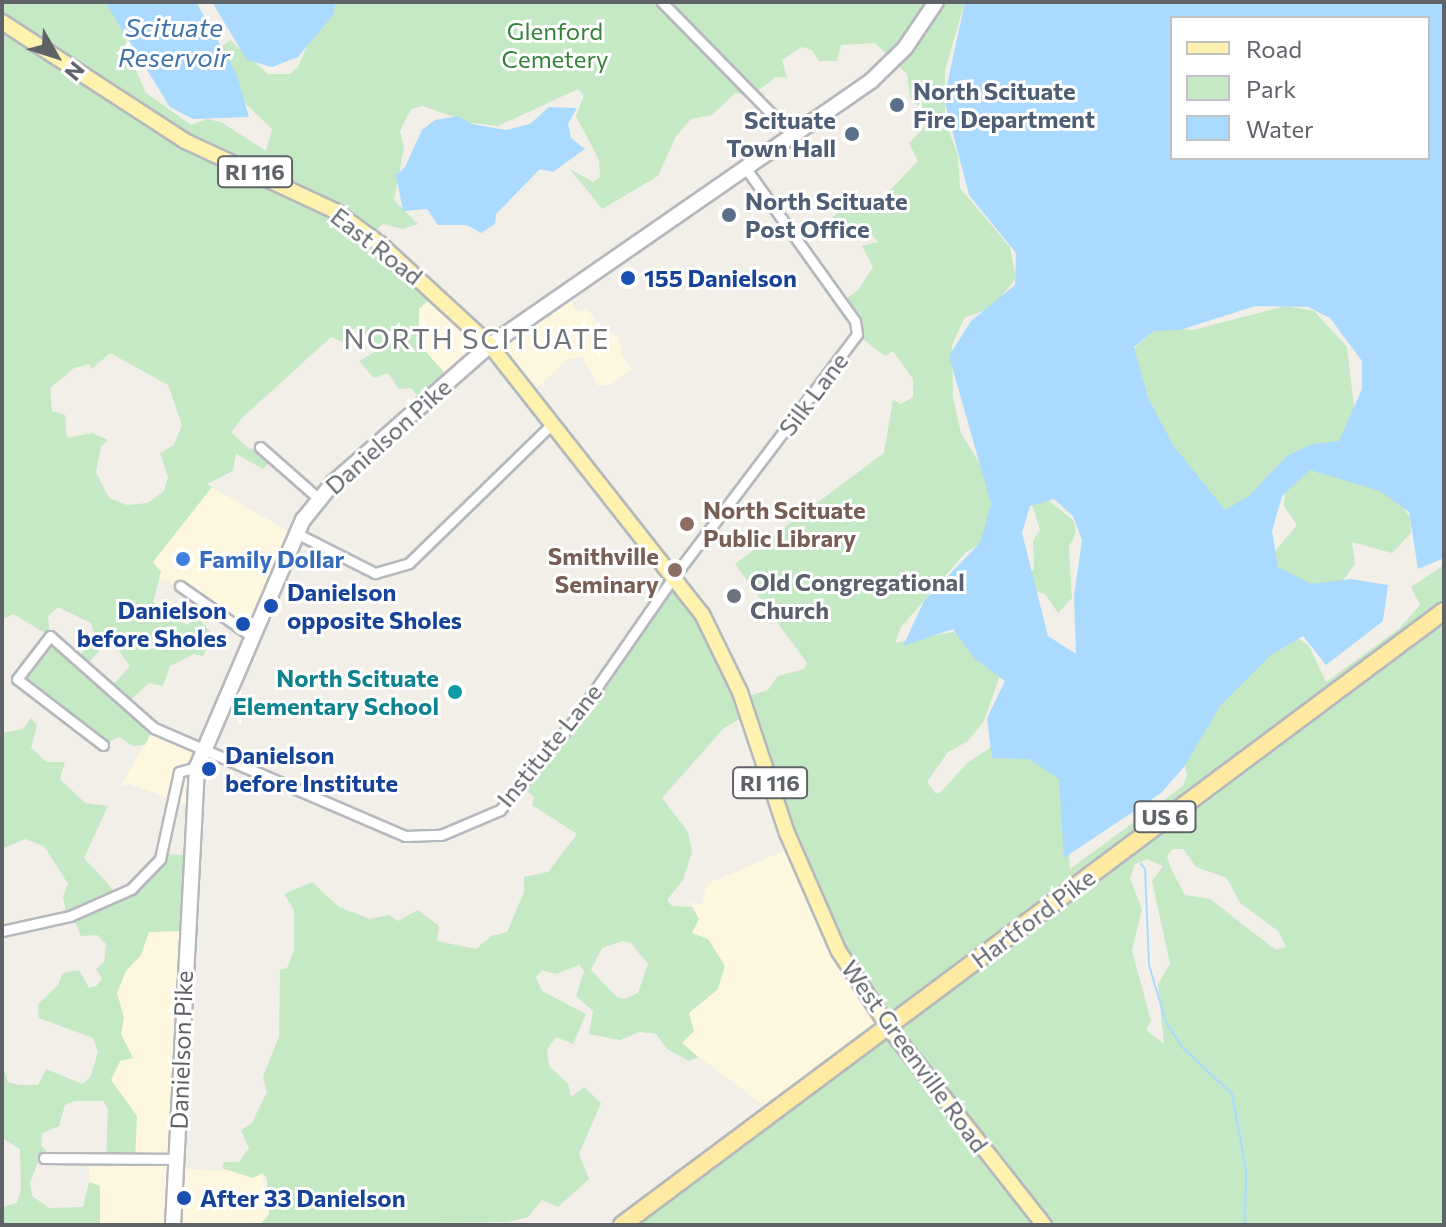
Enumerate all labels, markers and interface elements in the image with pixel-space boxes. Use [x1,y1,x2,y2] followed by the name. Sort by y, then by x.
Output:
[118,11,230,72] water label: Scituate Reservoir
[16,16,96,96] north arrow
[1170,16,1430,160] legend
[502,17,608,73] park label: Glenford Cemetery
[1246,34,1302,63] text: Road
[59,57,91,86] text: N
[1246,74,1296,103] text: Park
[913,77,1095,133] place label: North Scituate Fire Department
[888,96,906,114] marker: North Scituate Fire Department
[726,106,836,162] place label: Scituate Town Hall
[1246,114,1314,143] text: Water
[843,125,861,143] marker: Scituate Town Hall
[217,154,293,190] road number: RI 116
[745,187,908,243] place label: North Scituate Post Office
[326,201,428,291] street label: East Road
[720,206,738,224] marker: North Scituate Post Office
[644,264,797,292] place label: 155 Danielson
[619,269,637,287] marker: 155 Danielson
[344,321,610,355] district label: NORTH SCITUATE
[772,347,854,441] street label: Silk Lane
[319,372,457,500] street label: Danielson Pike
[703,496,866,552] place label: North Scituate Public Library
[678,515,696,533] marker: North Scituate Public Library
[548,542,659,598] place label: Smithville Seminary
[199,545,345,573] place label: Family Dollar
[174,550,192,568] marker: Family Dollar
[666,561,684,579] marker: Smithville Seminary
[750,568,965,624] place label: Old Congregational Church
[287,578,462,634] place label: Danielson opposite Sholes
[725,587,743,605] marker: Old Congregational Church
[77,596,227,652] place label: Danielson before Sholes
[262,597,280,615] marker: Danielson opposite Sholes
[234,615,252,633] marker: Danielson before Sholes
[232,664,439,720] place label: North Scituate Elementary School
[491,678,607,812] street label: Institute Lane
[446,683,464,701] marker: North Scituate Elementary School
[225,741,398,797] place label: Danielson before Institute
[200,760,218,778] marker: Danielson before Institute
[732,765,808,801] road number: RI 116
[1133,799,1197,835] road number: US 6
[966,862,1100,974] street label: Hartford Pike
[836,954,994,1158] street label: West Greenville Road
[164,970,198,1130] street label: Danielson Pike
[200,1184,406,1212] place label: After 33 Danielson
[175,1189,193,1207] marker: After 33 Danielson

